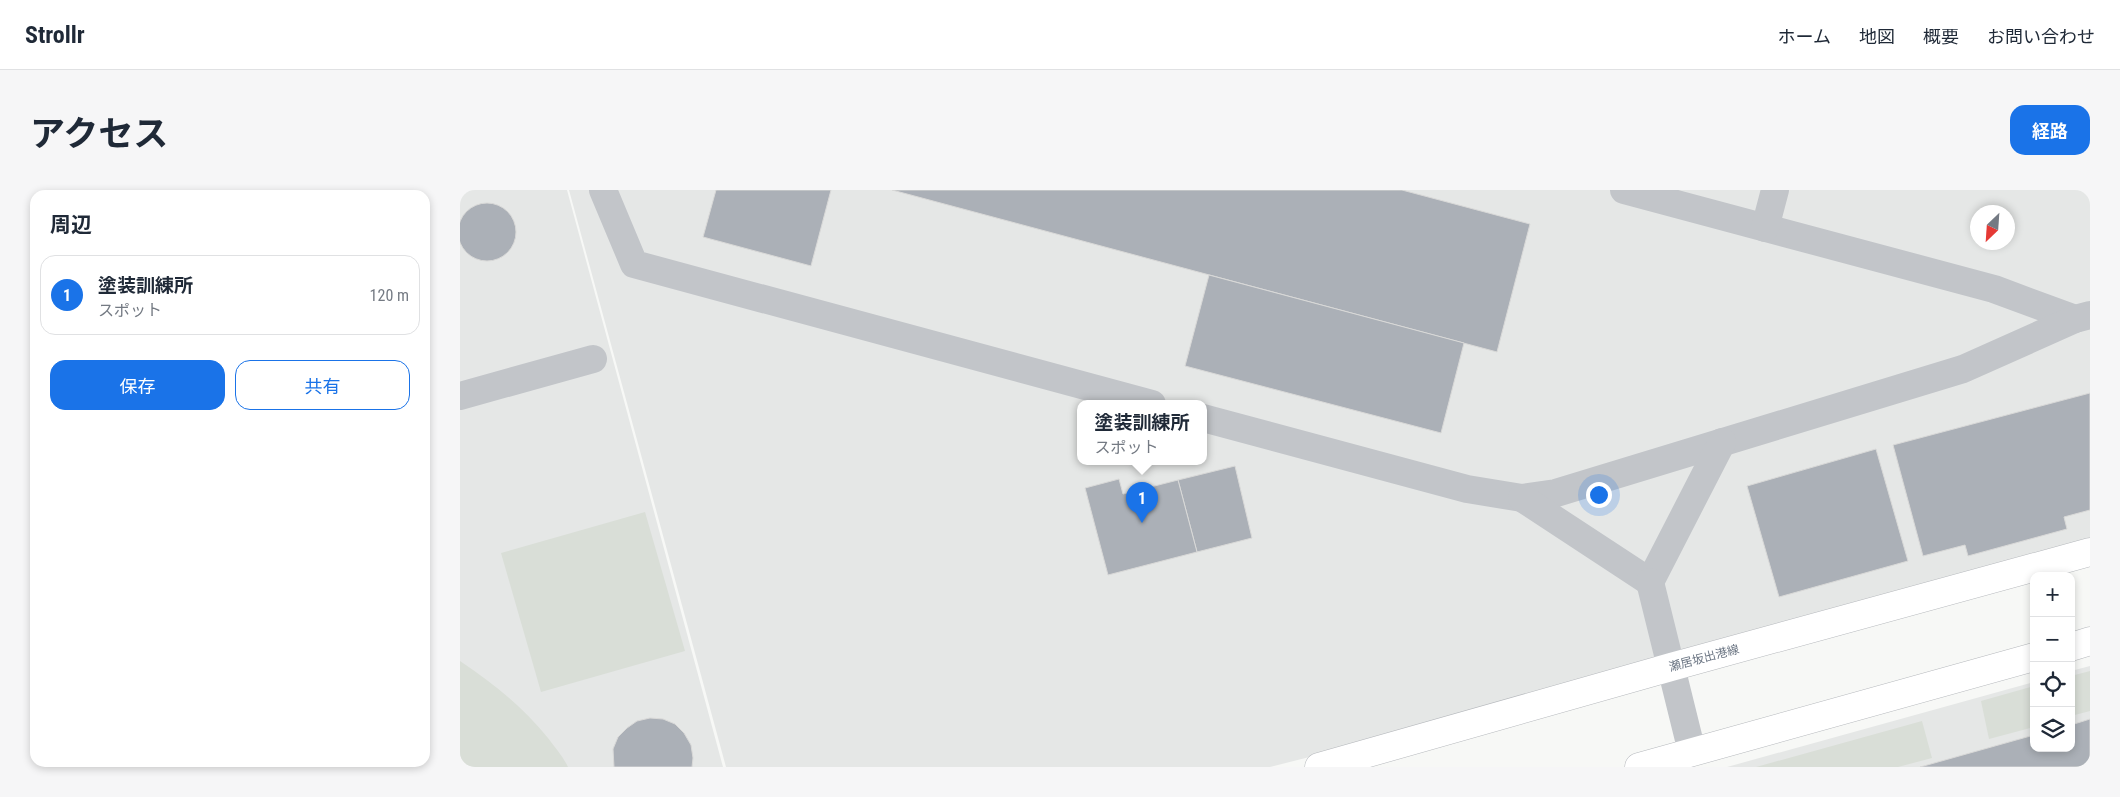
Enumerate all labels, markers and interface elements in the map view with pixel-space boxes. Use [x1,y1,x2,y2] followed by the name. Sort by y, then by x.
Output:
[25,21,85,49] text: Strollr
[1778,26,1831,47] text: ホーム
[1859,26,1895,47] text: 地図
[1923,26,1959,47] text: 概要
[1987,26,2095,47] text: お問い合わせ
[2010,105,2090,155] button: 経路
[30,114,168,155] text: アクセス
[1970,205,2015,250] north arrow
[50,213,92,237] text: 周辺
[98,274,193,297] text: 塗装訓練所
[63,286,71,305] text: 1
[370,286,409,305] text: 120 m
[98,301,162,320] text: スポット
[50,360,225,410] button: 保存
[235,360,410,410] button: 共有
[1077,400,1207,465] popup
[1094,411,1190,434] text: 塗装訓練所
[1094,438,1159,457] text: スポット
[1126,482,1158,523] pin: 1
[1586,482,1612,508] your location
[2030,572,2075,752] map controls
[2030,572,2075,617] button: +
[2030,617,2075,662] button: −
[1667,642,1741,674] street label: 瀬居坂出港線
[2030,662,2075,707] button: locate
[2030,707,2075,752] button: layers

